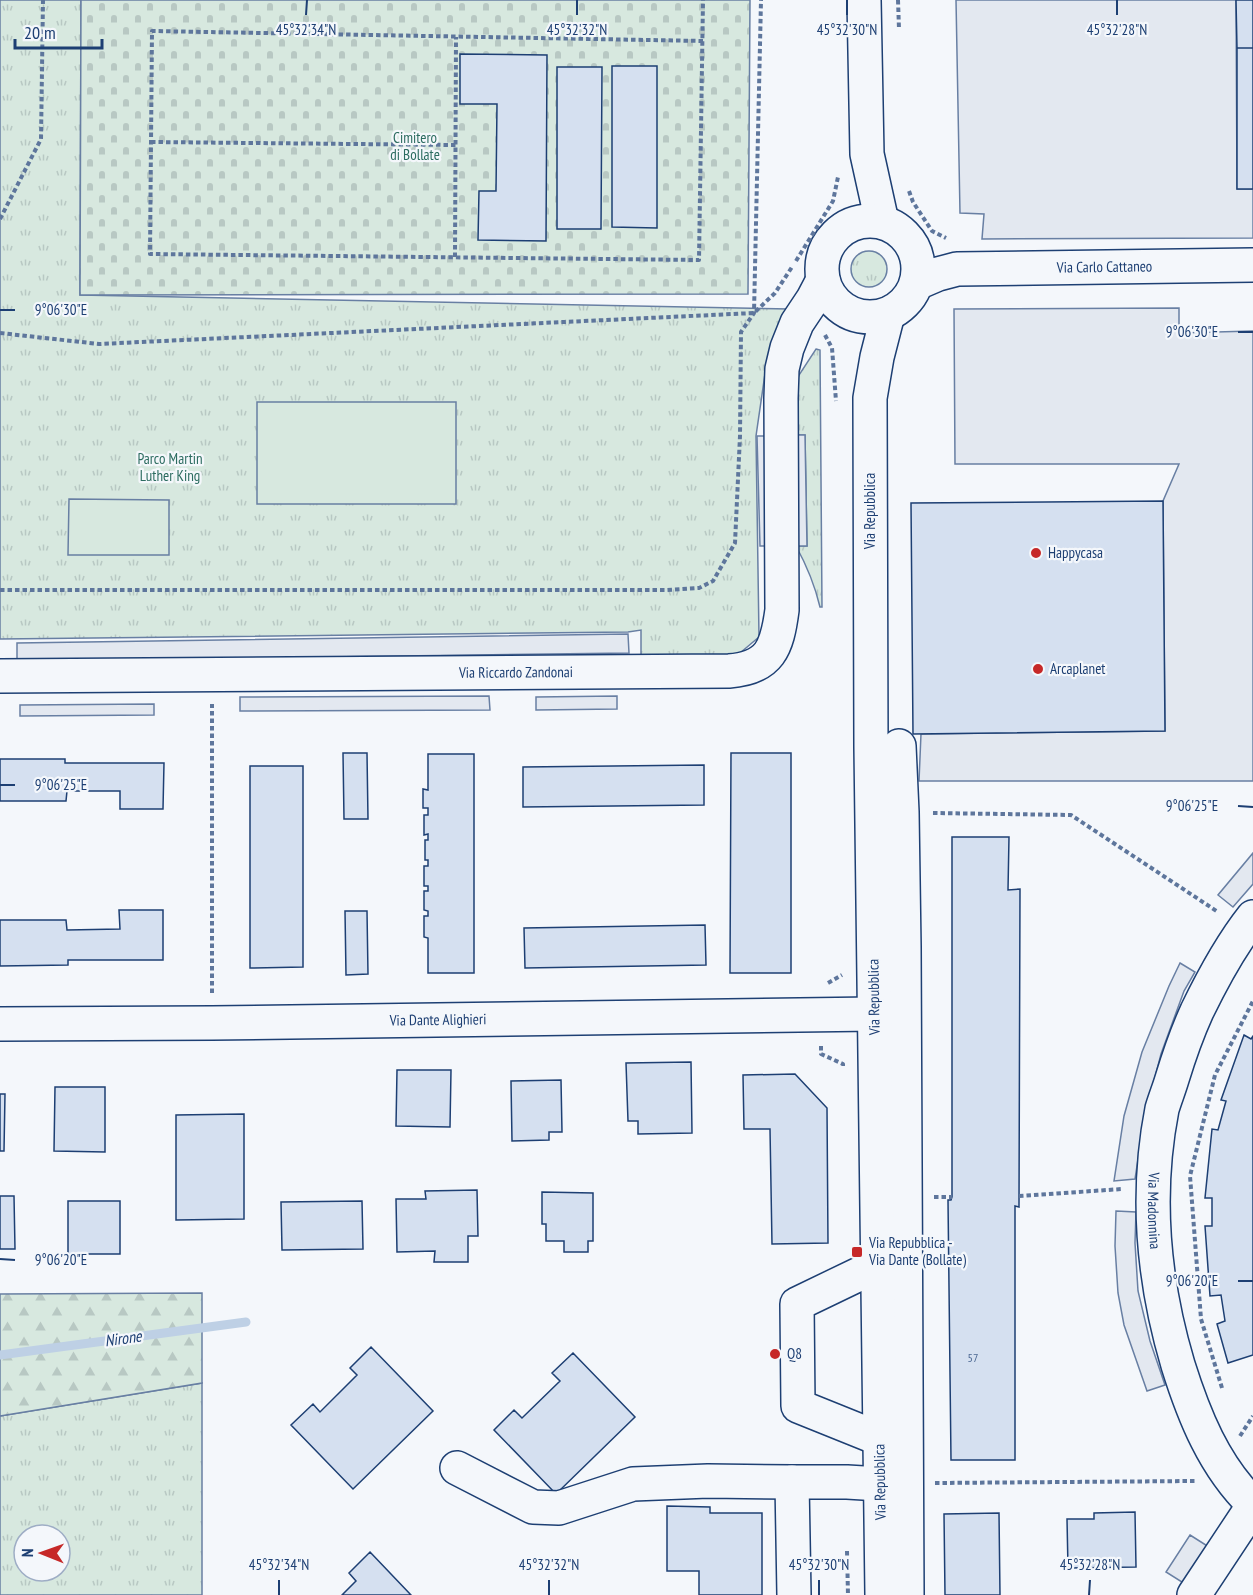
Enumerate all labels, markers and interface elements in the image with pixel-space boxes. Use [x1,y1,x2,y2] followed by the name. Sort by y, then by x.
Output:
[15,12,102,50] scale bar
[276,20,336,39] text: 45°32'34"N
[547,20,607,39] text: 45°32'32"N
[817,20,877,39] text: 45°32'30"N
[1087,20,1147,39] text: 45°32'28"N
[24,21,56,44] text: 20 m
[390,128,440,164] park label: Cimitero di Bollate
[1056,256,1152,277] street label: Via Carlo Cattaneo
[35,300,87,319] text: 9°06'30"E
[1166,322,1218,341] text: 9°06'30"E
[137,449,203,485] park label: Parco Martin Luther King
[860,473,879,550] street label: Via Repubblica
[1048,543,1103,562] place label: Happycasa
[1029,546,1043,560] marker: Happycasa
[1050,659,1105,678] place label: Arcaplanet
[458,662,573,682] street label: Via Riccardo Zandonai
[1031,662,1045,676] marker: Arcaplanet
[35,775,87,794] text: 9°06'25"E
[1166,796,1218,815] text: 9°06'25"E
[863,959,884,1036] street label: Via Repubblica
[388,1009,486,1030] street label: Via Dante Alighieri
[1144,1171,1165,1250] street label: Via Madonnina
[868,1233,966,1269] place label: Via Repubblica - Via Dante (Bollate)
[850,1245,864,1259] marker: Via Repubblica - Via Dante (Bollate)
[35,1250,87,1269] text: 9°06'20"E
[1166,1271,1218,1290] text: 9°06'20"E
[103,1325,144,1350] water label: Nirone
[787,1344,802,1363] place label: Q8
[768,1347,782,1361] marker: Q8
[968,1350,978,1365] house number: 57
[869,1444,890,1521] street label: Via Repubblica
[12,1523,72,1583] north arrow
[17,1548,37,1557] text: N
[249,1555,309,1574] text: 45°32'34"N
[519,1555,579,1574] text: 45°32'32"N
[789,1555,849,1574] text: 45°32'30"N
[1060,1555,1120,1574] text: 45°32'28"N

